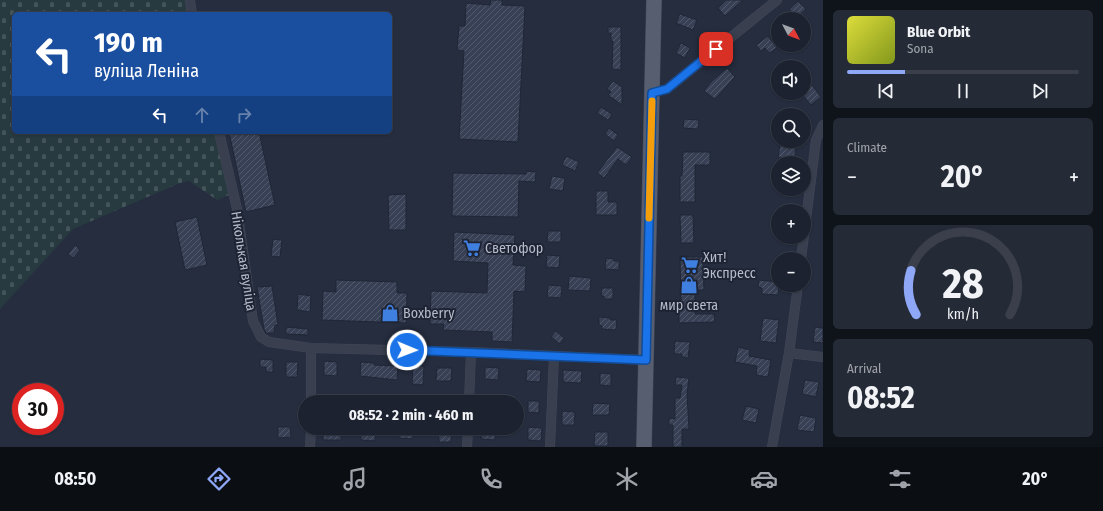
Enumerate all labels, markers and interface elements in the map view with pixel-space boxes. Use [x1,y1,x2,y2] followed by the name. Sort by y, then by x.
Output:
[771,12,811,52] north arrow
[771,12,811,292] map controls
[907,23,970,41] text: Blue Orbit
[94,26,163,59] text: 190 m
[28,28,80,80] icon: left
[699,32,733,66] pin
[705,38,727,60] icon: arrive
[907,41,934,56] text: Sona
[94,60,199,82] text: вуліца Леніна
[771,60,811,100] button: sound
[875,80,897,102] icon: previous
[952,80,974,102] icon: pause
[1029,80,1051,102] icon: next
[149,104,171,126] icon: left
[191,104,213,126] icon: ahead
[233,104,255,126] icon: right
[771,108,811,148] button: search
[847,140,887,155] text: Climate
[771,156,811,196] button: layers
[941,159,985,195] text: 20°
[847,164,857,191] text: −
[1069,164,1079,191] text: +
[771,204,811,244] button: +
[227,210,260,312] street label: Ніколькая вуліца
[462,238,482,258] supermarket icon: Светофор
[485,240,543,257] place label: Светофор
[703,249,756,282] place label: Хит! Экспресс
[771,252,811,292] button: −
[680,255,700,275] supermarket icon: Хит! Экспресс
[941,259,984,309] text: 28
[679,275,699,295] shop icon: мир света
[660,297,718,314] place label: мир света
[380,303,400,323] shop icon: Boxberry
[403,305,455,322] place label: Boxberry
[947,306,979,323] text: km/h
[386,329,428,371] position arrow
[847,361,881,376] text: Arrival
[847,380,915,416] text: 08:52
[12,383,64,435] speed limit sign: 30
[349,406,473,424] text: 08:52 · 2 min · 460 m
[205,465,233,493] icon: directions
[341,465,369,493] icon: music
[477,465,505,493] icon: phone
[613,465,641,493] icon: climate
[750,465,778,493] icon: car
[886,465,914,493] icon: filters
[54,468,96,490] text: 08:50
[1022,468,1049,490] text: 20°

